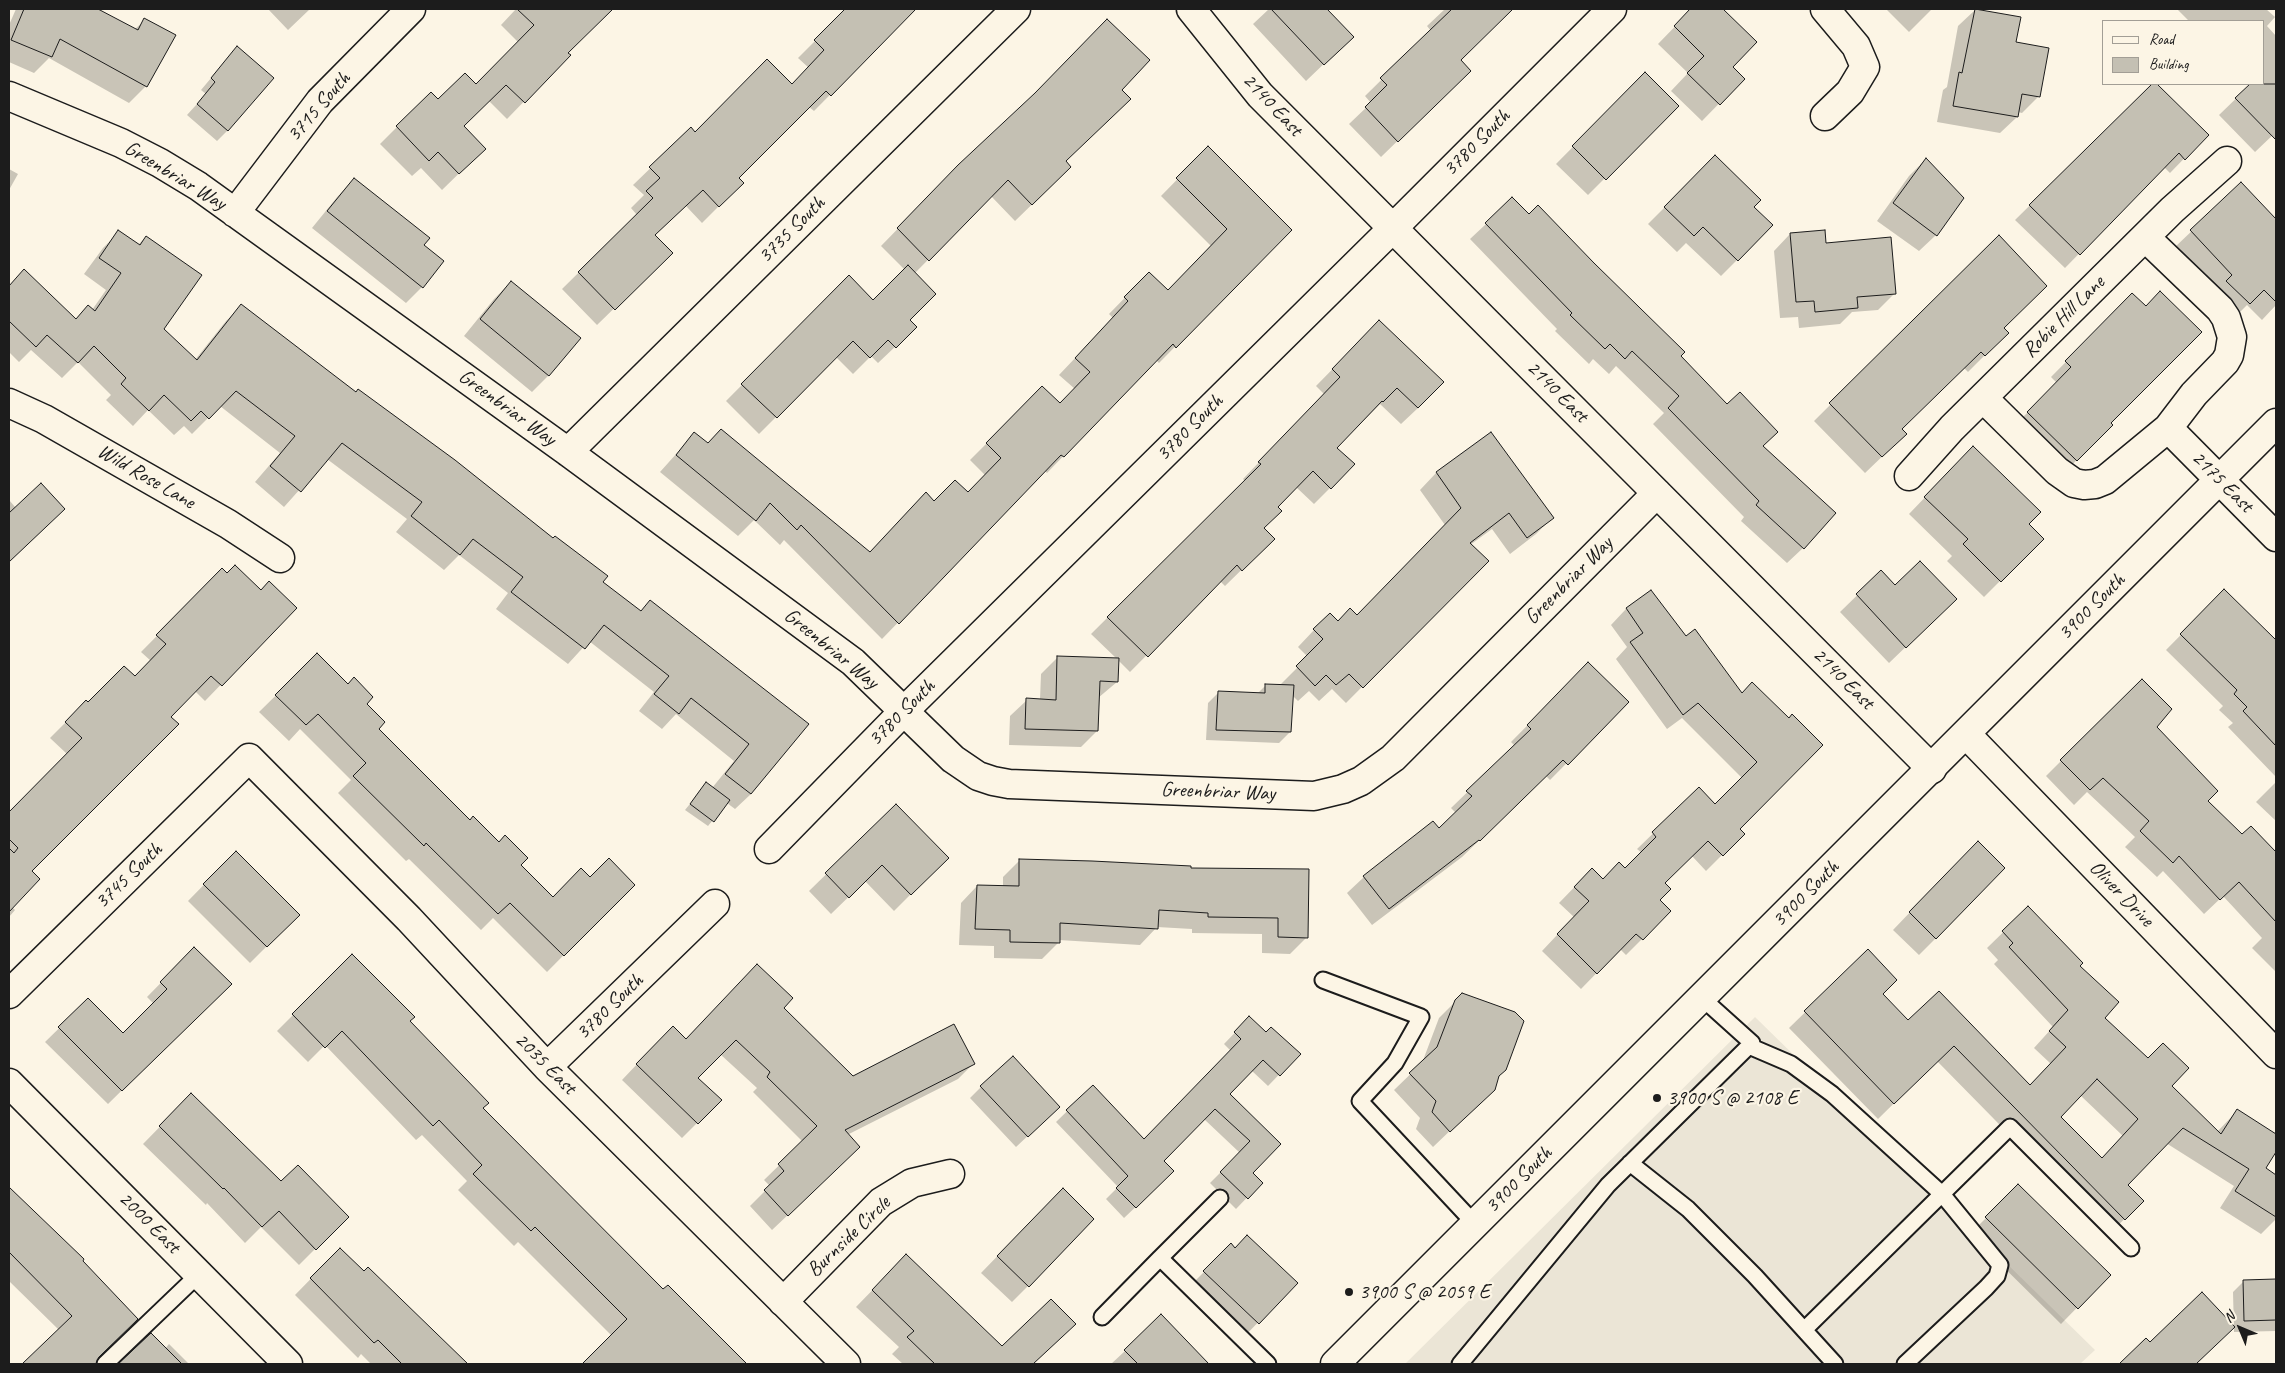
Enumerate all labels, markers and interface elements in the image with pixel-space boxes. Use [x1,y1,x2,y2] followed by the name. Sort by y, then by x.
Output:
[2102,20,2265,85] legend
[2149,30,2174,49] text: Road
[2149,55,2188,74] text: Building
[282,67,356,147] street label: 3715 South
[1236,68,1308,142] street label: 2140 East
[1438,104,1516,182] street label: 3780 South
[119,136,231,216] street label: Greenbriar Way
[753,191,831,269] street label: 3735 South
[2018,271,2110,363] street label: Robie Hill Lane
[1521,356,1593,428] street label: 2140 East
[453,364,561,452] street label: Greenbriar Way
[1151,389,1229,467] street label: 3780 South
[93,439,199,515] street label: Wild Rose Lane
[2186,446,2258,518] street label: 2175 East
[1520,532,1618,630] street label: Greenbriar Way
[2053,568,2131,646] street label: 3900 South
[779,603,883,695] street label: Greenbriar Way
[1807,643,1879,715] street label: 2140 East
[863,674,941,752] street label: 3780 South
[1160,777,1276,807] street label: Greenbriar Way
[90,838,168,914] street label: 3745 South
[1767,855,1845,933] street label: 3900 South
[2083,856,2159,932] street label: Oliver Drive
[571,969,649,1045] street label: 3780 South
[509,1028,581,1100] street label: 2035 East
[1667,1085,1798,1111] place label: 3900 S @ 2108 E
[1651,1092,1663,1104] marker: 3900 S @ 2108 E
[1480,1141,1558,1219] street label: 3900 South
[113,1187,185,1259] street label: 2000 East
[802,1191,896,1283] street label: Burnside Circle
[1359,1279,1490,1305] place label: 3900 S @ 2059 E
[1343,1286,1355,1298] marker: 3900 S @ 2059 E
[2215,1303,2265,1353] north arrow
[2220,1308,2238,1326] text: N

